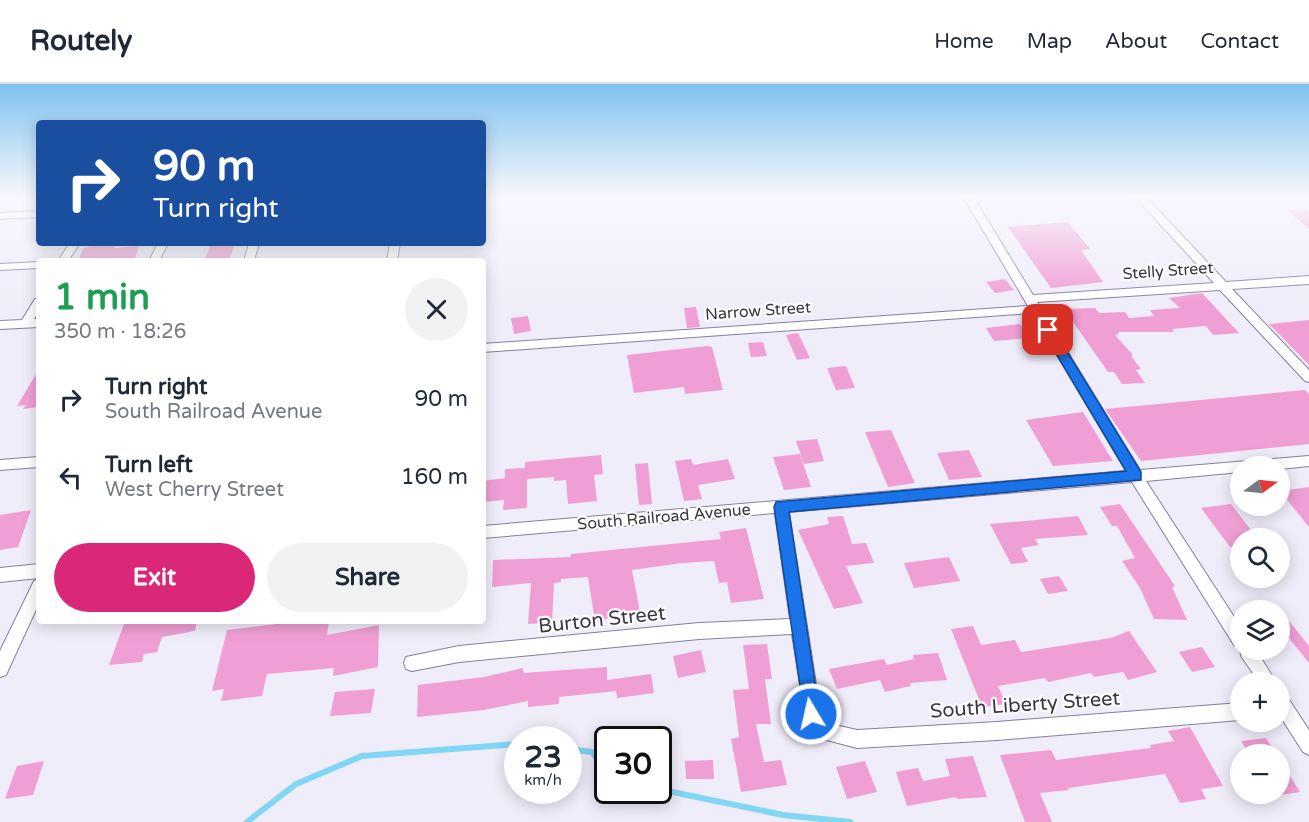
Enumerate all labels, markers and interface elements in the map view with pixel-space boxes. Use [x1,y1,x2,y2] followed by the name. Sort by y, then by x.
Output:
[30,24,132,58] text: Routely
[934,29,994,54] text: Home
[1027,29,1072,54] text: Map
[1105,29,1167,54] text: About
[1200,29,1279,54] text: Contact
[153,141,255,192] text: 90 m
[54,144,132,222] icon: right
[153,192,279,225] text: Turn right
[1122,258,1214,284] street label: Stelly Street
[54,276,150,319] text: 1 min
[405,278,468,341] button: close
[704,297,812,325] street label: Narrow Street
[1022,304,1073,355] pin
[1031,313,1064,346] icon: arrive
[54,320,186,344] text: 350 m · 18:26
[105,374,207,400] text: Turn right
[54,383,87,416] icon: right
[414,386,468,412] text: 90 m
[105,400,322,424] text: South Railroad Avenue
[105,452,193,478] text: Turn left
[1230,456,1290,516] north arrow
[1230,456,1290,804] map controls
[54,461,87,494] icon: left
[401,464,468,490] text: 160 m
[105,478,284,502] text: West Cherry Street
[577,499,751,535] street label: South Railroad Avenue
[1230,528,1290,588] button: search
[54,543,255,612] button: Exit
[267,543,468,612] button: Share
[1230,600,1290,660] button: layers
[537,601,667,639] street label: Burton Street
[1230,672,1290,732] button: +
[779,682,843,746] position arrow
[929,686,1121,724] street label: South Liberty Street
[594,726,672,804] speed limit sign: 30
[524,739,562,776] text: 23
[1230,744,1290,804] button: −
[524,771,562,789] text: km/h

